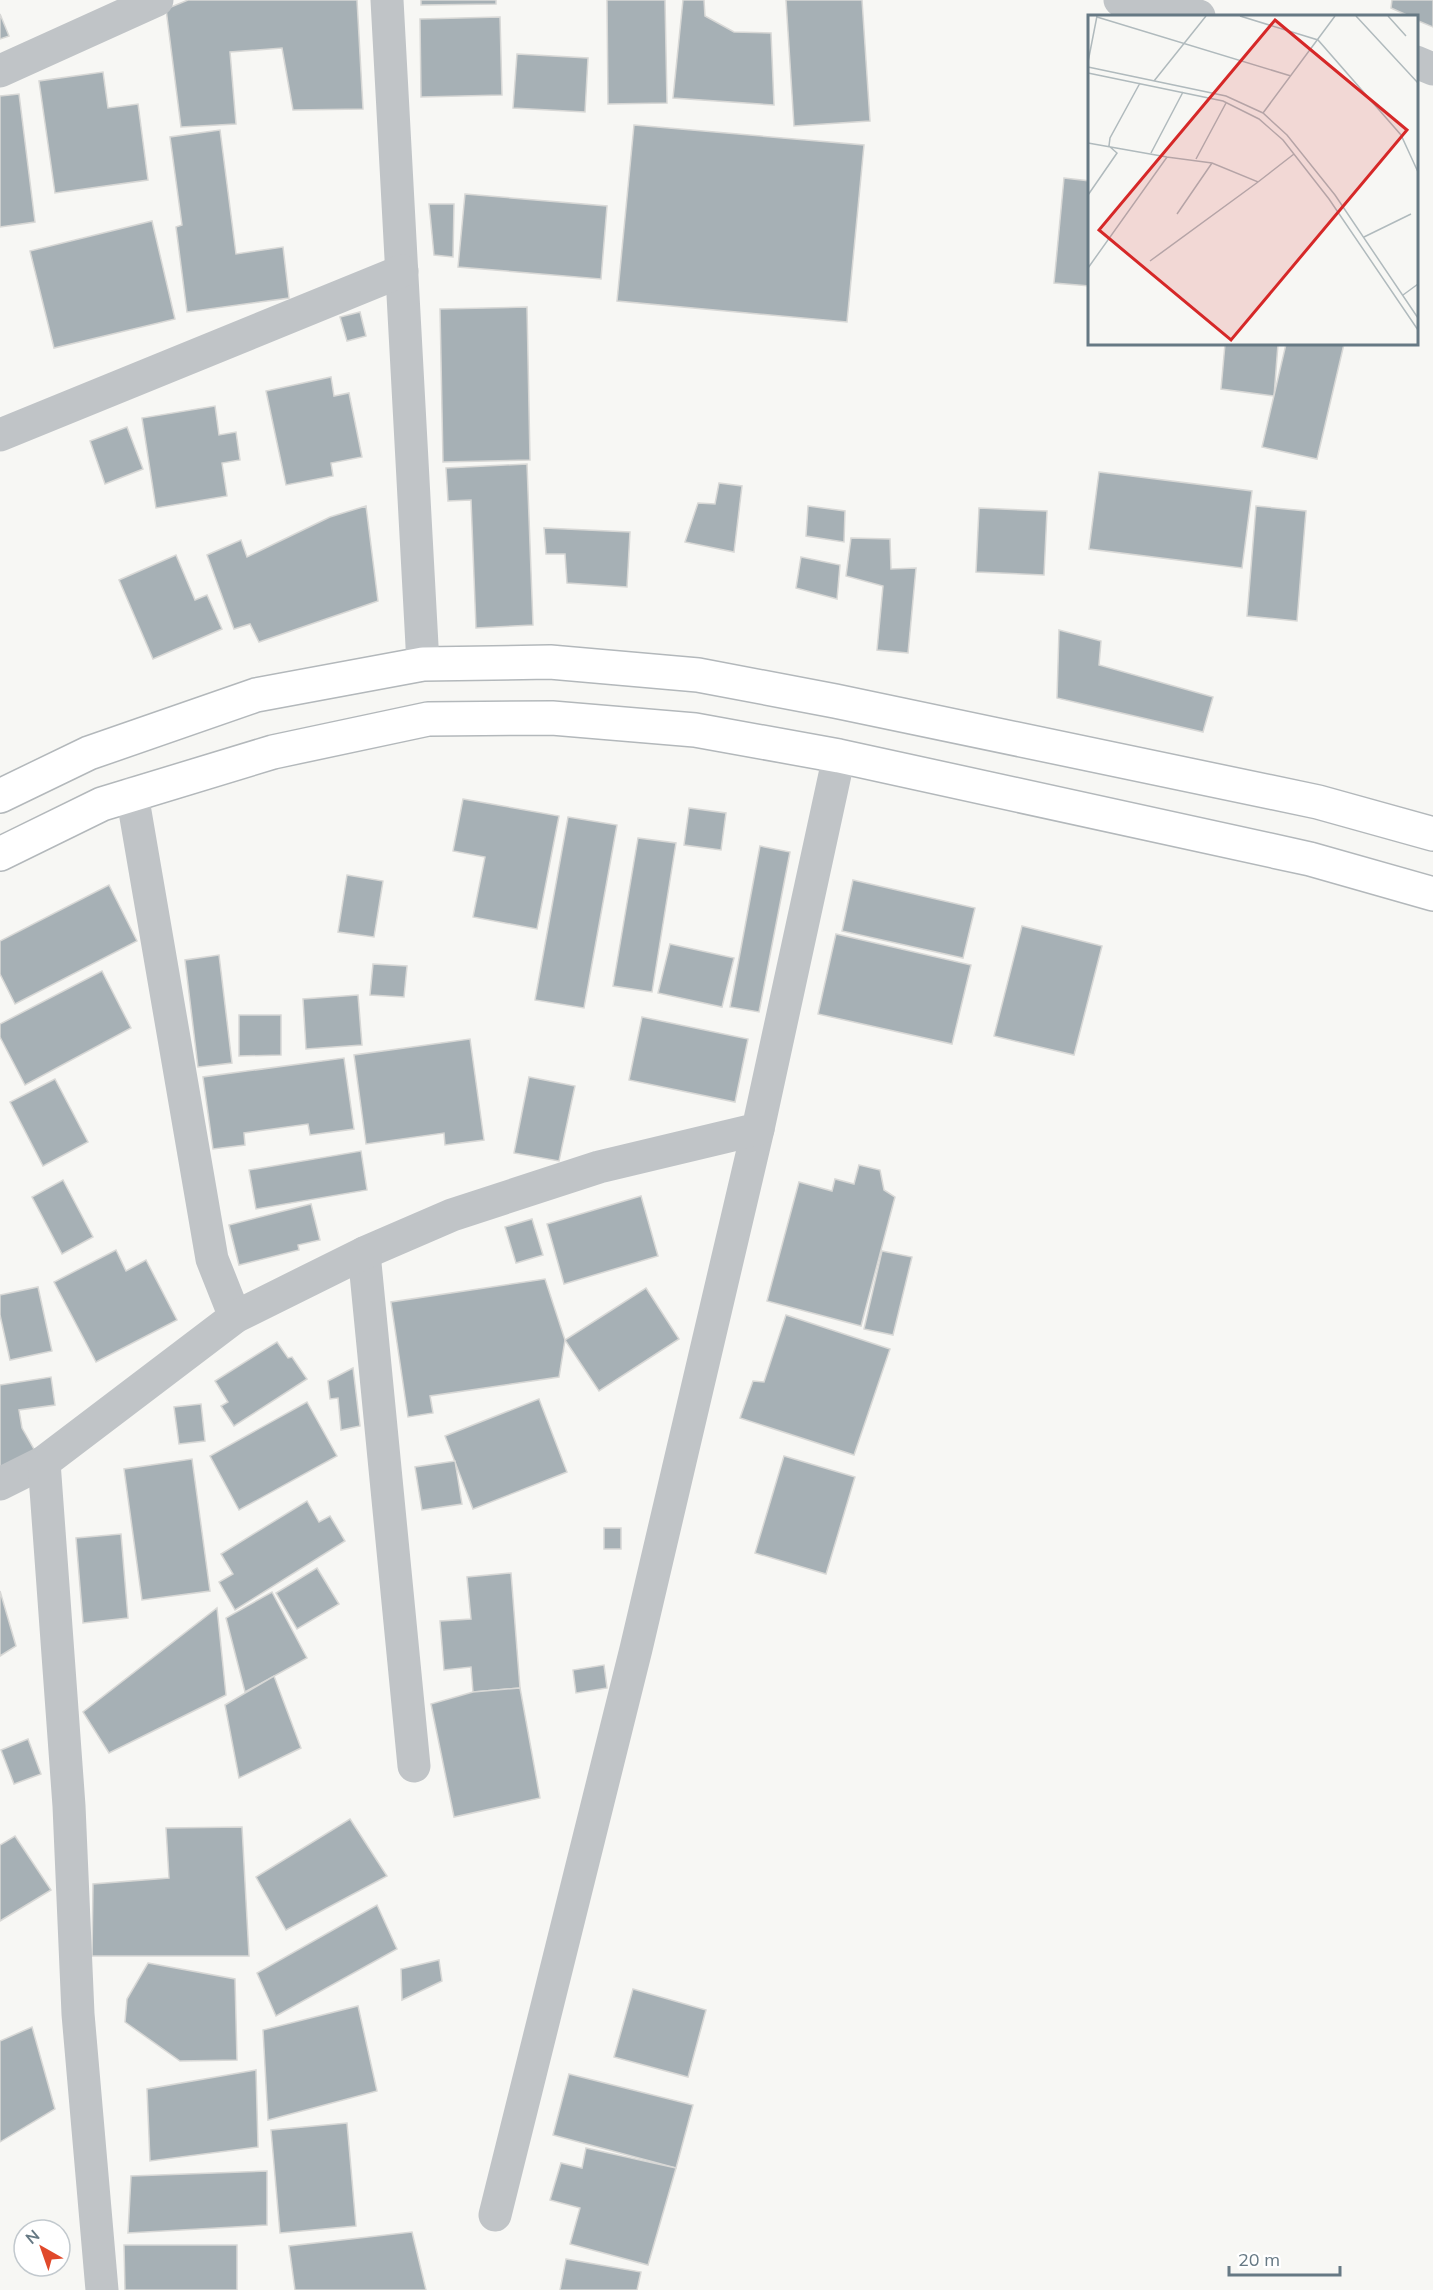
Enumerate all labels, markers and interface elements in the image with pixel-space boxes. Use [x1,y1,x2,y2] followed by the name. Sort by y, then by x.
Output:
[1088,15,1418,345] inset map
[12,2218,72,2278] north arrow
[21,2225,43,2248] text: N
[1229,2239,1340,2277] scale bar
[1238,2248,1280,2271] text: 20 m

